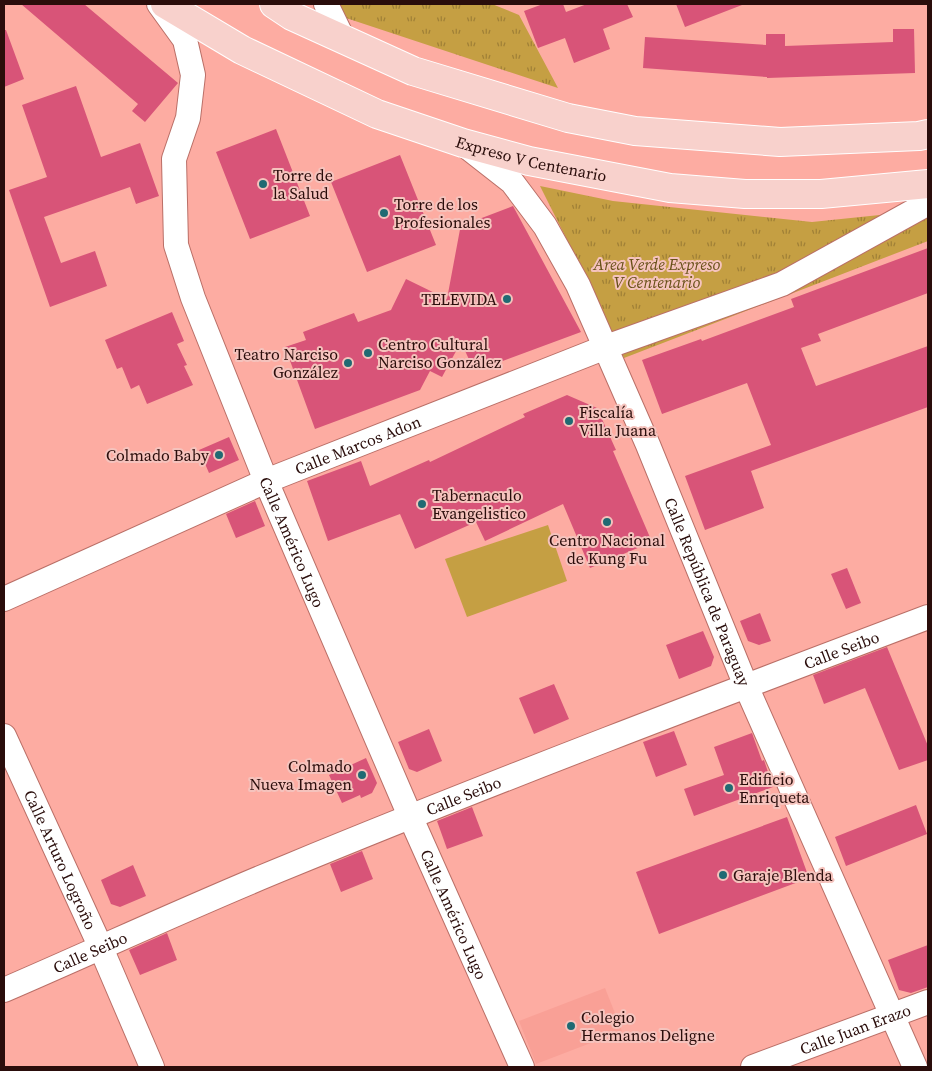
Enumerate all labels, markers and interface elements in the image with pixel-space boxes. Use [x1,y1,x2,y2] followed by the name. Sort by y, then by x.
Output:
[453,130,609,187] street label: Expreso V Centenario
[273,164,333,204] place label: Torre de la Salud
[257,178,269,190] marker: Torre de la Salud
[394,193,491,233] place label: Torre de los Profesionales
[378,207,390,219] marker: Torre de los Profesionales
[593,253,721,293] park label: Area Verde Expreso V Centenario
[421,288,497,310] place label: TELEVIDA
[501,293,513,305] marker: TELEVIDA
[378,333,501,373] place label: Centro Cultural Narciso González
[234,343,338,383] place label: Teatro Narciso González
[362,347,374,359] marker: Centro Cultural Narciso González
[342,357,354,369] marker: Teatro Narciso González
[579,401,657,441] place label: Fiscalía Villa Juana
[292,410,424,480] street label: Calle Marcos Adon
[563,415,575,427] marker: Fiscalía Villa Juana
[106,444,210,466] place label: Colmado Baby
[213,449,225,461] marker: Colmado Baby
[254,473,330,611] street label: Calle Américo Lugo
[432,484,526,524] place label: Tabernaculo Evangelistico
[659,494,756,690] street label: Calle República de Paraguay
[416,498,428,510] marker: Tabernaculo Evangelistico
[601,516,613,528] marker: Centro Nacional de Kung Fu
[549,529,665,569] place label: Centro Nacional de Kung Fu
[801,625,882,674] street label: Calle Seibo
[249,755,352,795] place label: Colmado Nueva Imagen
[739,768,810,808] place label: Edificio Enriqueta
[356,769,368,781] marker: Colmado Nueva Imagen
[423,771,504,820] street label: Calle Seibo
[723,782,735,794] marker: Edificio Enriqueta
[19,786,102,933] street label: Calle Arturo Logroño
[415,846,493,983] street label: Calle Américo Lugo
[733,864,833,886] place label: Garaje Blenda
[717,869,729,881] marker: Garaje Blenda
[50,926,131,978] street label: Calle Seibo
[797,998,914,1060] street label: Calle Juan Erazo
[581,1006,715,1046] place label: Colegio Hermanos Deligne
[565,1020,577,1032] marker: Colegio Hermanos Deligne

